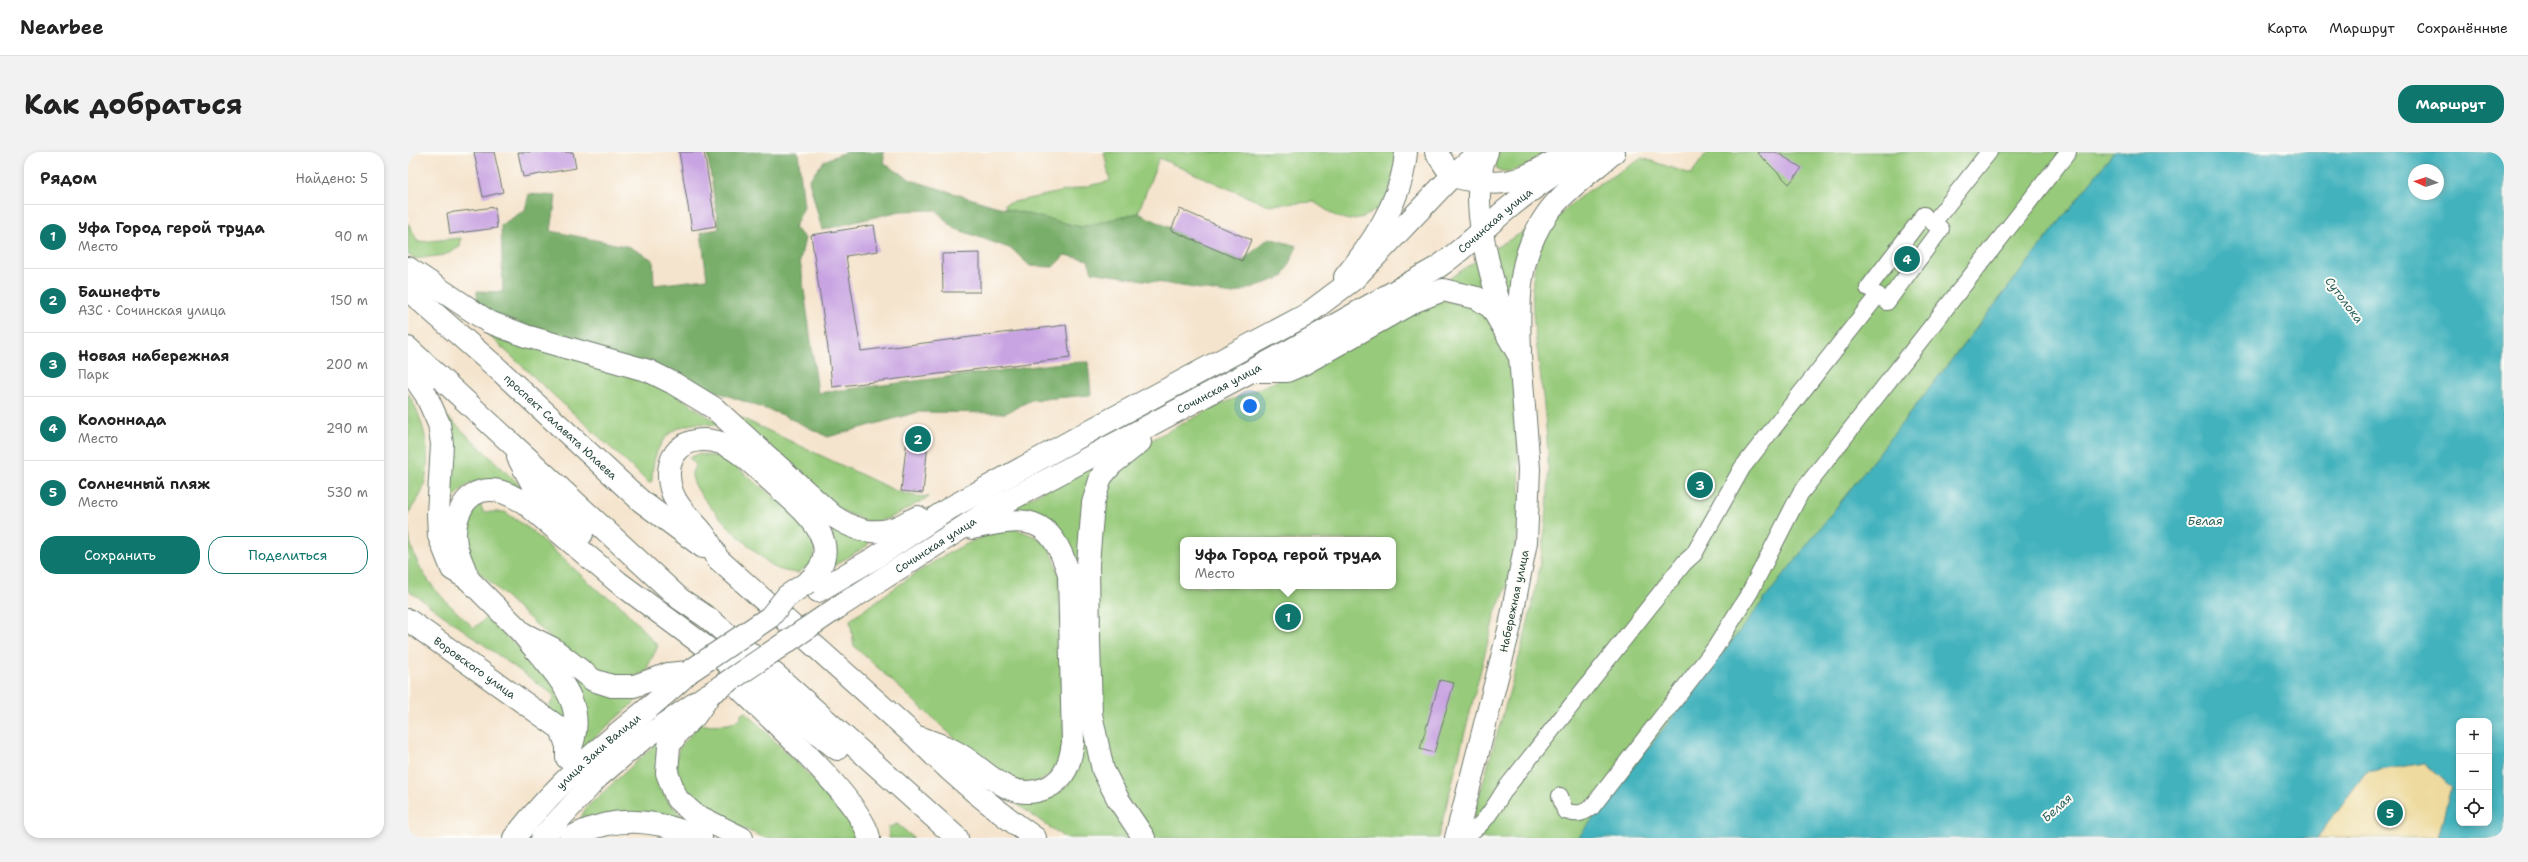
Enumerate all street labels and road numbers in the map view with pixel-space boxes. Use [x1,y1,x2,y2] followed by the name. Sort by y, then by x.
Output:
[1455,185,1536,257] street label: Сочинская улица
[1174,360,1264,417] street label: Сочинская улица
[501,371,620,483] street label: проспект Салавата Юлаева
[892,514,979,577] street label: Сочинская улица
[1496,548,1533,654] street label: Набережная улица
[430,634,519,702] street label: Воровского улица
[553,711,644,793] street label: улица Заки Валиди

